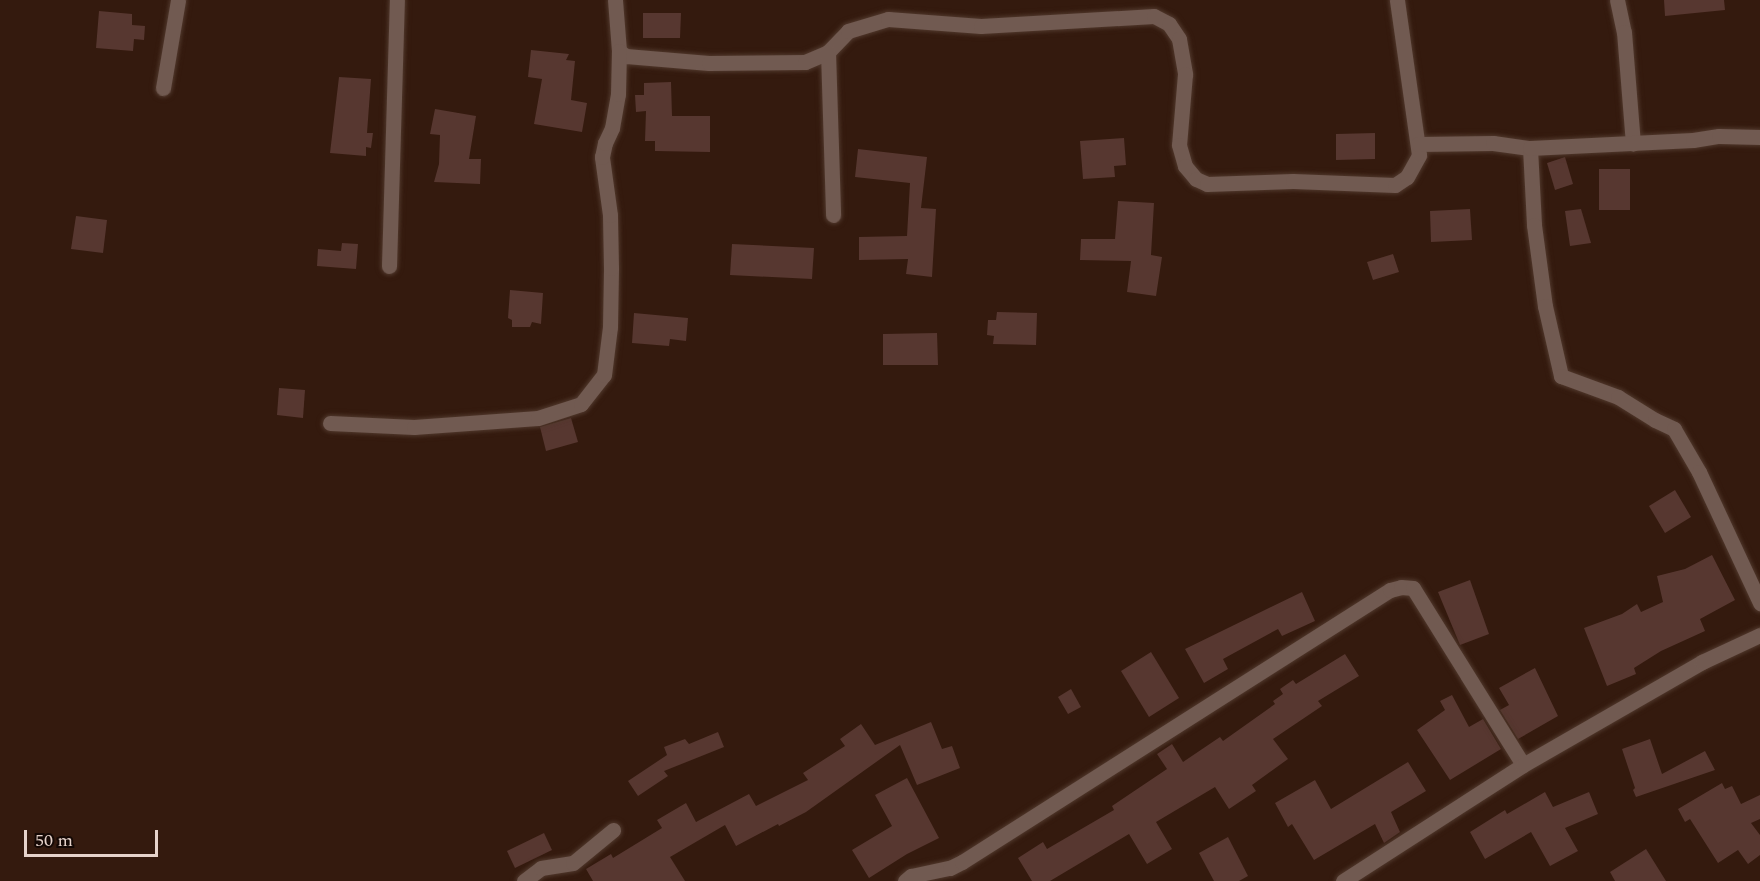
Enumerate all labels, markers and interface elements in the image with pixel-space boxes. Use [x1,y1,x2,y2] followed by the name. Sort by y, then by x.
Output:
[27,818,160,856] scale bar
[35,827,73,854] text: 50 m

